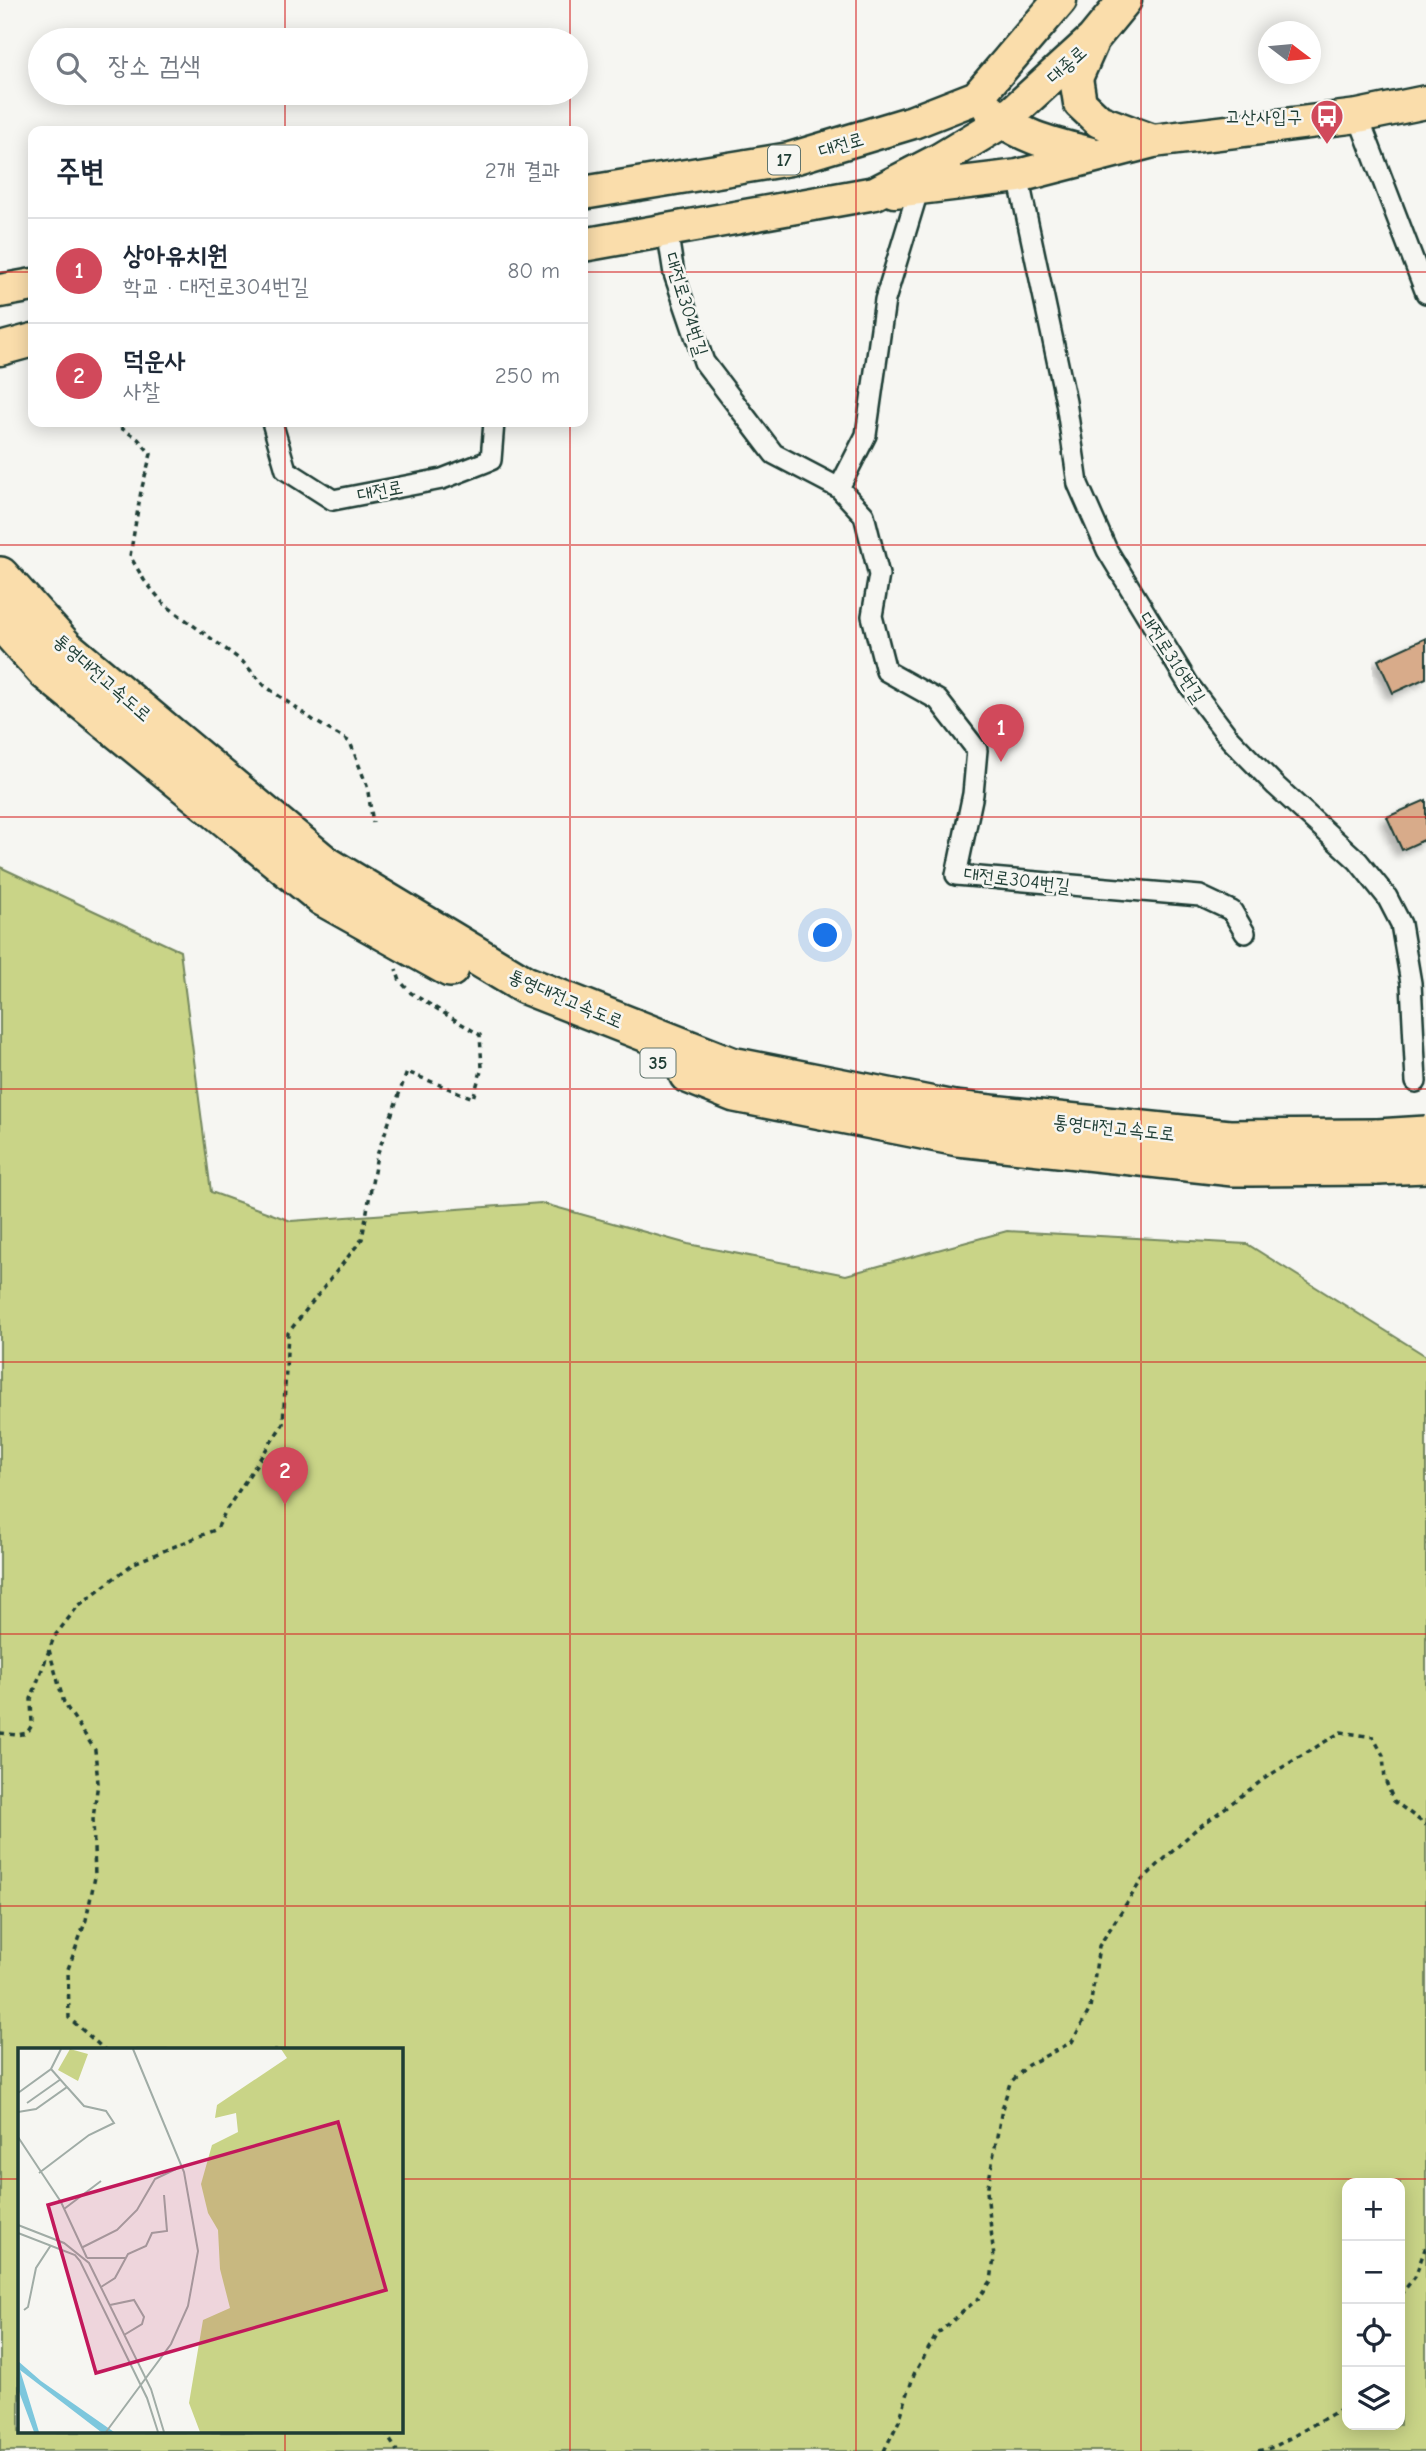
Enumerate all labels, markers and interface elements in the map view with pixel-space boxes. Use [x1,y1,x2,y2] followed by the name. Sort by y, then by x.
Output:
[1258,21,1321,84] north arrow
[28,28,588,105] search box
[1042,41,1091,88] street label: 대종로
[52,48,90,86] icon: search
[108,51,200,81] text: 장소 검색
[1308,97,1346,146] bus stop icon: 고산사입구
[1226,106,1302,128] place label: 고산사입구
[816,128,866,162] street label: 대전로
[768,146,800,174] road number: 17
[56,154,104,189] text: 주변
[485,157,560,184] text: 2개 결과
[123,241,228,271] text: 상아유치원
[660,250,712,359] street label: 대전로304번길
[74,257,84,284] text: 1
[507,257,560,284] text: 80 m
[123,273,309,300] text: 학교 · 대전로304번길
[123,346,186,376] text: 덕운사
[73,362,85,389] text: 2
[495,362,560,389] text: 250 m
[123,378,160,405] text: 사찰
[356,476,405,506] street label: 대전로
[1135,608,1210,707] street label: 대전로316번길
[49,629,156,726] street label: 통영대전고속도로
[978,704,1024,762] pin: 1
[963,863,1071,897] street label: 대전로304번길
[808,918,842,952] your location
[505,965,626,1033] street label: 통영대전고속도로
[640,1048,676,1078] road number: 35
[1052,1111,1176,1145] street label: 통영대전고속도로
[262,1447,308,1505] pin: 2
[18,2048,402,2434] inset map
[1342,2178,1405,2430] map controls
[1342,2178,1405,2241] button: +
[1342,2241,1405,2304] button: −
[1342,2304,1405,2367] button: locate
[1342,2367,1405,2430] button: layers

